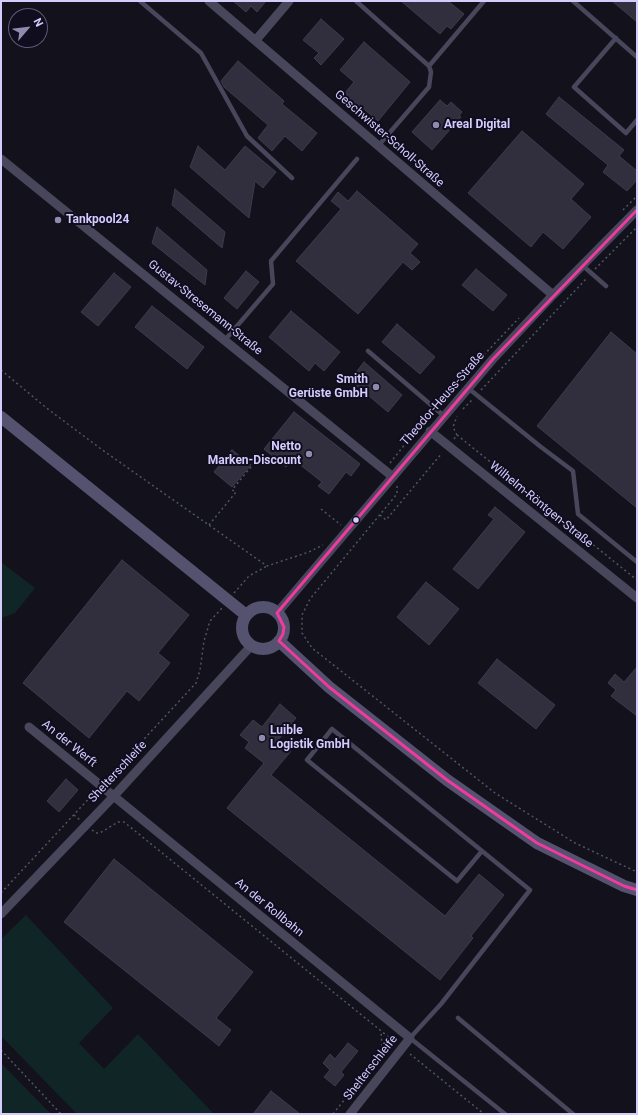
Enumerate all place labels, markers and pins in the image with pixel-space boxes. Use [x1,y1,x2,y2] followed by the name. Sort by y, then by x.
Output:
[444,118,510,132] place label: Areal Digital
[431,120,441,130] marker: Areal Digital
[66,213,129,227] place label: Tankpool24
[53,215,63,225] marker: Tankpool24
[289,373,368,401] place label: Smith Gerüste GmbH
[371,382,381,392] marker: Smith Gerüste GmbH
[208,440,301,468] place label: Netto Marken-Discount
[304,449,314,459] marker: Netto Marken-Discount
[351,515,361,525] unlabelled marker
[270,724,350,752] place label: Luible Logistik GmbH
[257,733,267,743] marker: Luible Logistik GmbH

